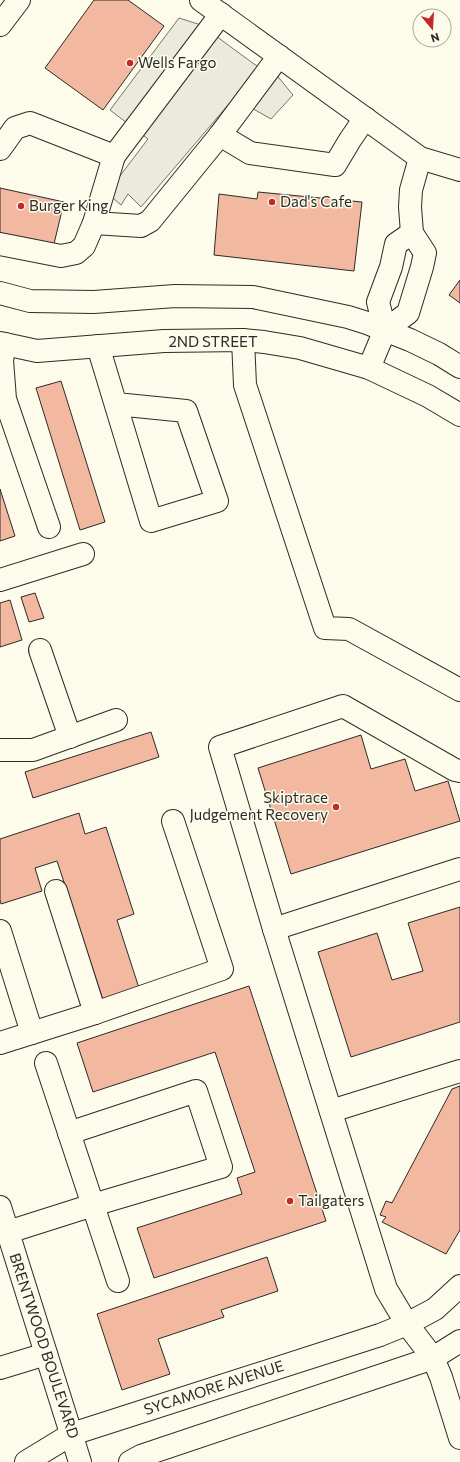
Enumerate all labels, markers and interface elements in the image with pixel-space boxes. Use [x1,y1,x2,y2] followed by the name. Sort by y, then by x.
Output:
[412,8,452,48] north arrow
[429,31,441,45] text: N
[138,53,217,71] place label: Wells Fargo
[125,58,135,68] marker: Wells Fargo
[280,192,352,210] place label: Dad's Cafe
[29,196,108,214] place label: Burger King
[267,197,277,207] marker: Dad's Cafe
[16,201,26,211] marker: Burger King
[168,332,258,350] street label: 2ND STREET
[189,788,328,823] place label: Skiptrace Judgement Recovery
[331,802,341,812] marker: Skiptrace Judgement Recovery
[298,1191,364,1209] place label: Tailgaters
[285,1196,295,1206] marker: Tailgaters
[6,1251,83,1441] street label: BRENTWOOD BOULEVARD
[141,1356,286,1418] street label: SYCAMORE AVENUE

